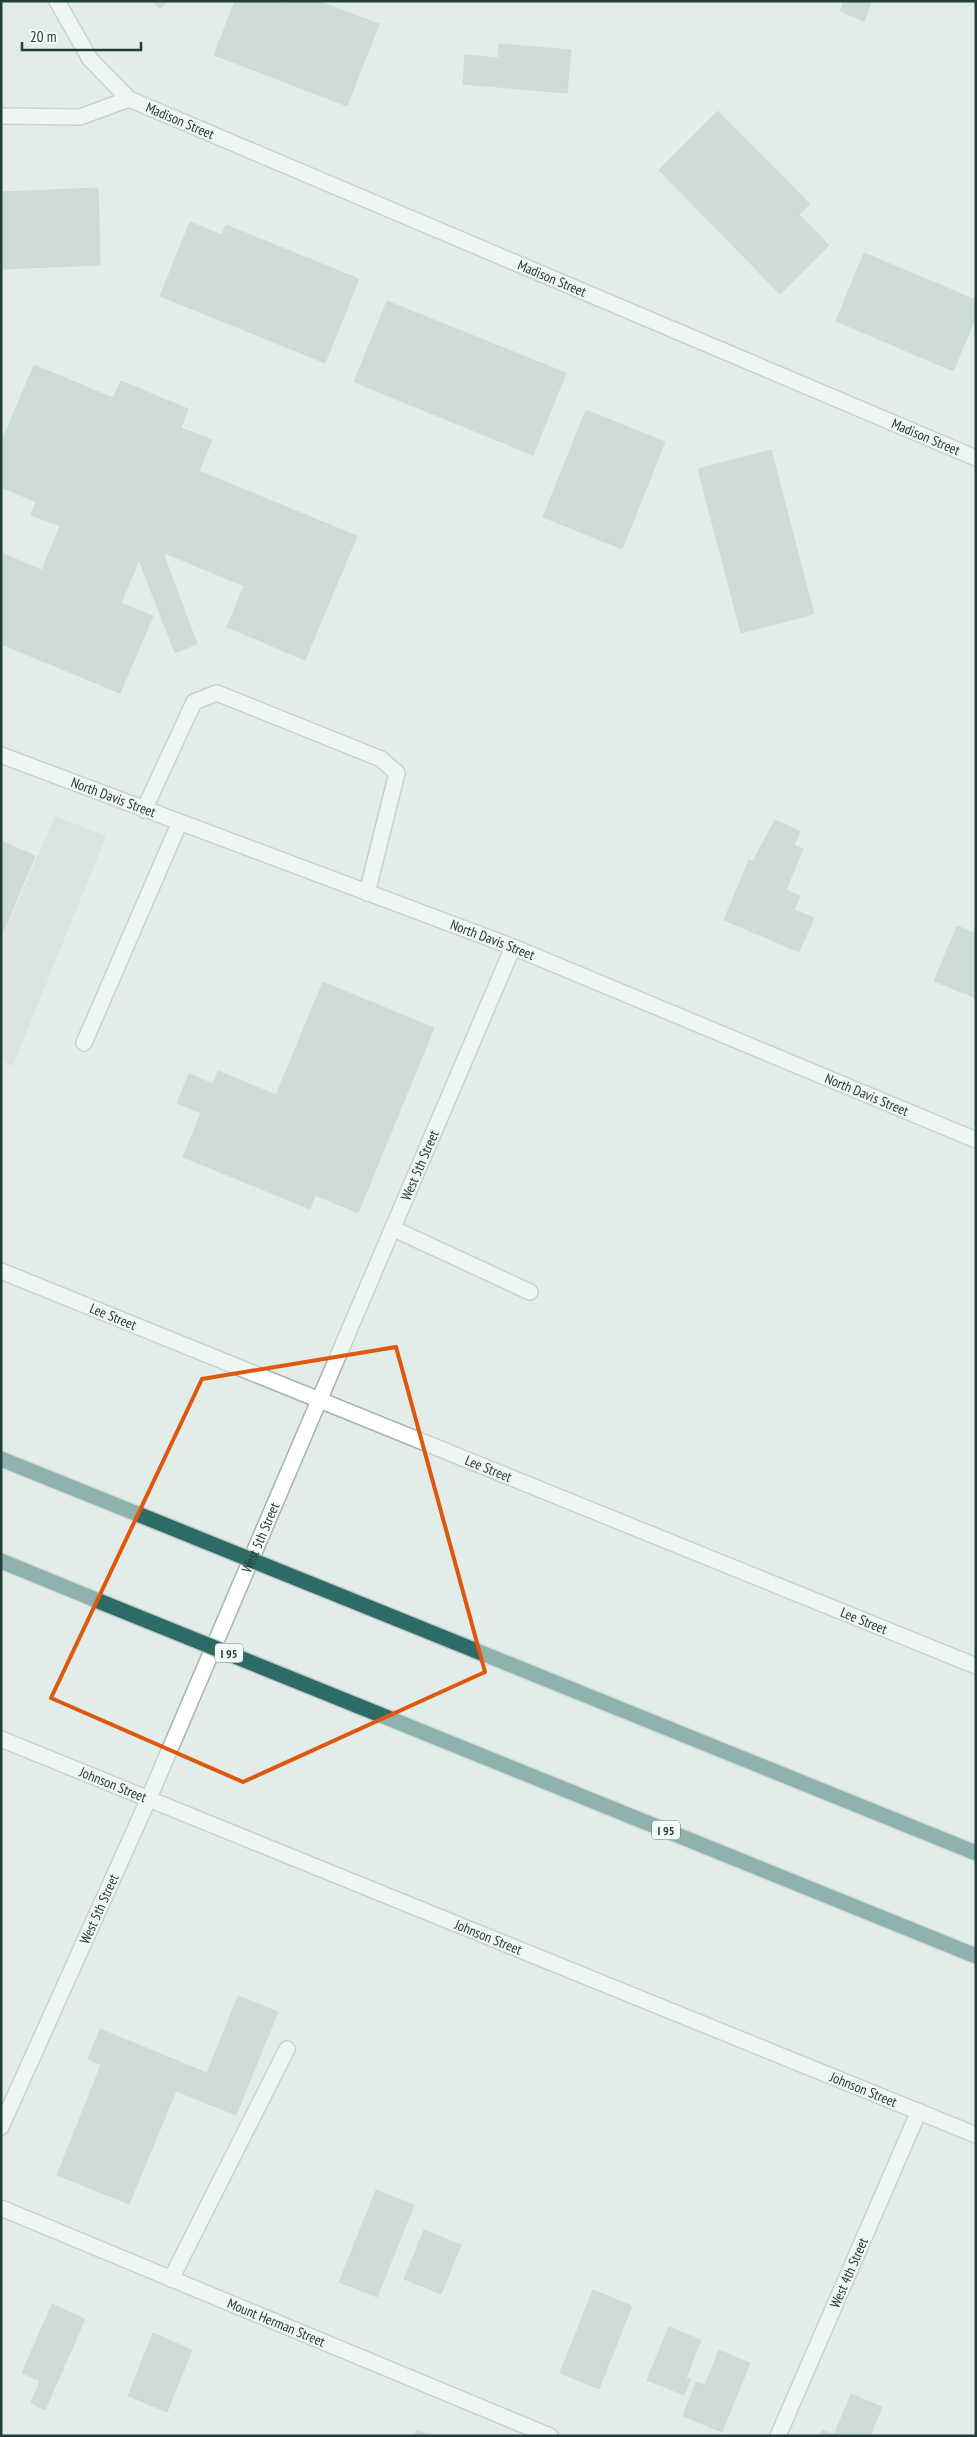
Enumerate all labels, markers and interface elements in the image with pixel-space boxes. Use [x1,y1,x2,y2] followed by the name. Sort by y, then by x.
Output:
[22,20,141,52] scale bar
[30,27,56,46] text: 20 m
[143,98,217,143] street label: Madison Street
[515,256,589,301] street label: Madison Street
[889,414,963,459] street label: Madison Street
[69,773,158,821] street label: North Davis Street
[448,915,538,964] street label: North Davis Street
[822,1069,911,1120] street label: North Davis Street
[397,1127,443,1203] street label: West 5th Street
[87,1299,139,1334] street label: Lee Street
[463,1451,515,1486] street label: Lee Street
[237,1500,283,1575] street label: West 5th Street
[838,1603,890,1638] street label: Lee Street
[215,1644,243,1662] road number: I 95
[76,1763,149,1806] street label: Johnson Street
[652,1820,680,1840] road number: I 95
[76,1871,123,1947] street label: West 5th Street
[451,1915,525,1959] street label: Johnson Street
[826,2067,900,2111] street label: Johnson Street
[826,2235,872,2311] street label: West 4th Street
[225,2294,328,2351] street label: Mount Herman Street

